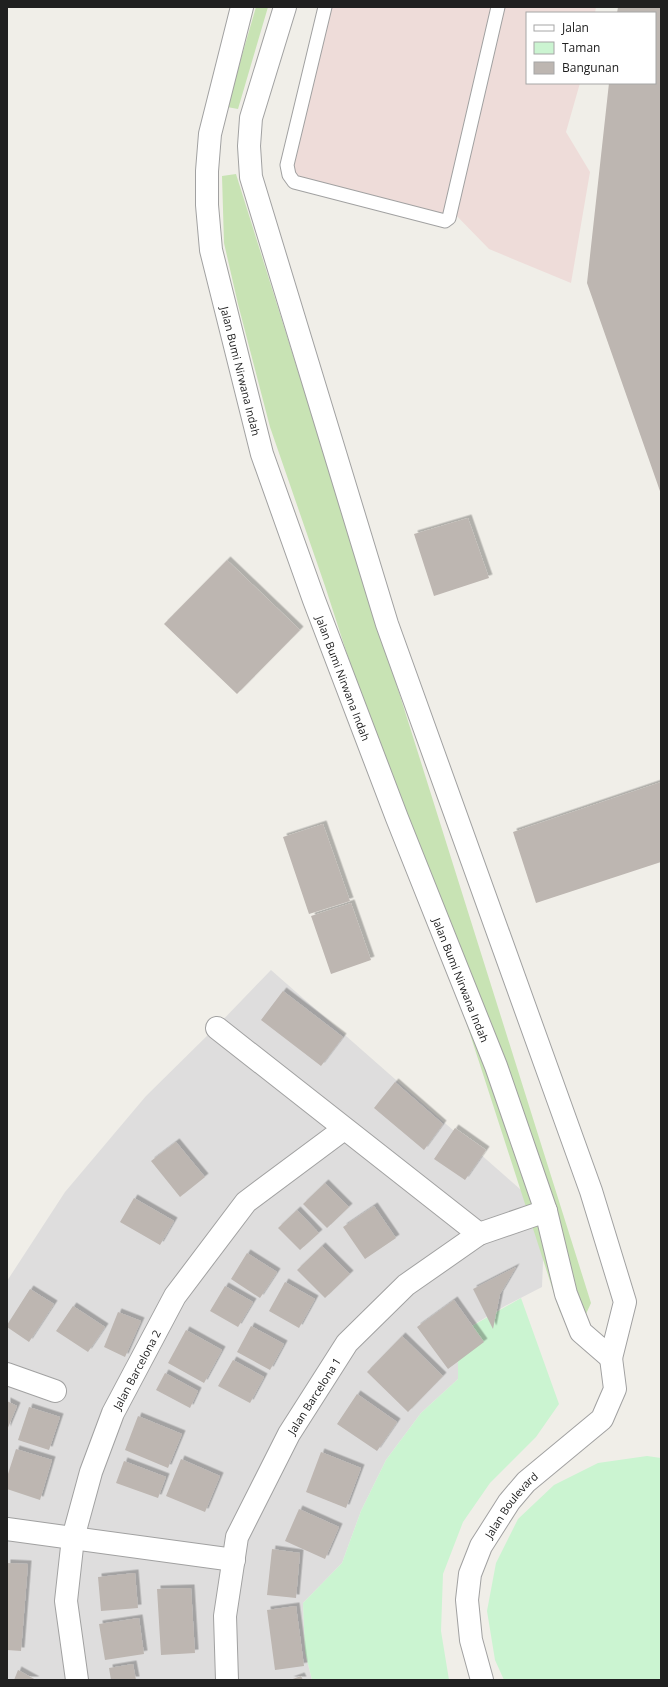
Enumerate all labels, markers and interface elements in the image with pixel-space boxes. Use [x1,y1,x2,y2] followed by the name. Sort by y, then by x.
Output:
[526,12,656,84] legend
[561,19,589,36] text: Jalan
[562,39,600,56] text: Taman
[562,59,619,76] text: Bangunan
[218,304,265,437] street label: Jalan Bumi Nirwana Indah
[313,612,374,743] street label: Jalan Bumi Nirwana Indah
[430,914,493,1044] street label: Jalan Bumi Nirwana Indah
[108,1327,163,1413] street label: Jalan Barcelona 2
[283,1354,344,1438] street label: Jalan Barcelona 1
[480,1468,541,1542] street label: Jalan Boulevard

